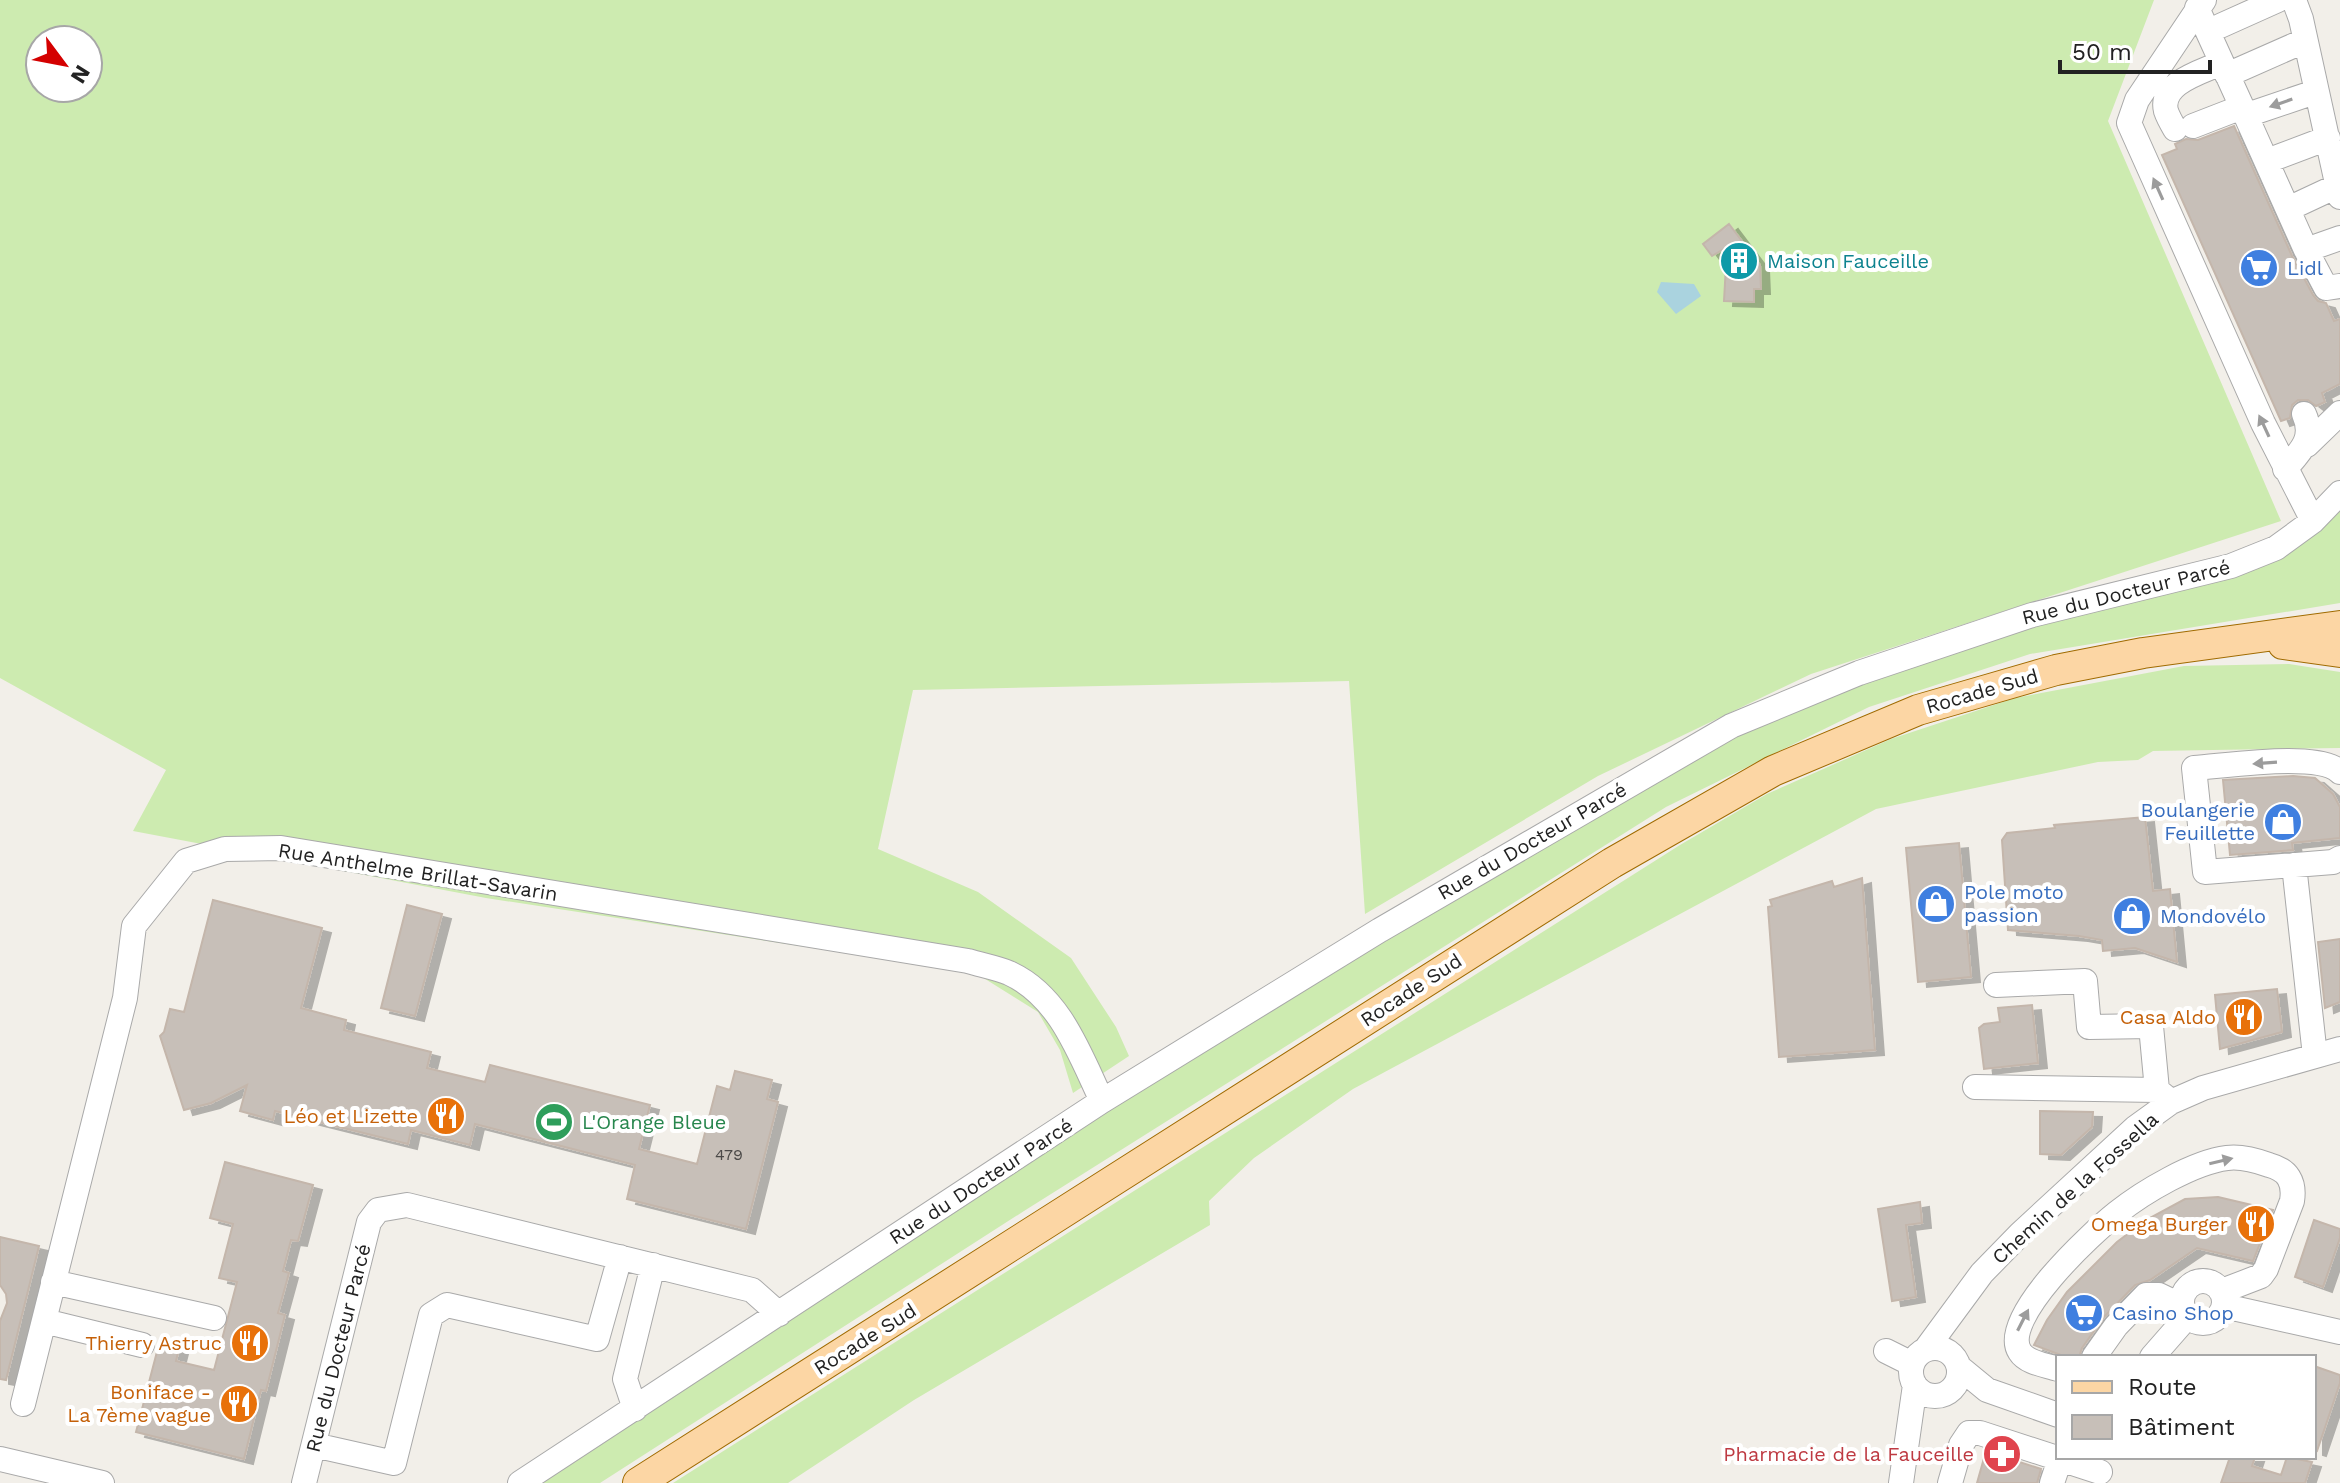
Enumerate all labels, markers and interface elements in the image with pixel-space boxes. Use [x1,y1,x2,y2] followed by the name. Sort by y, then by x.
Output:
[24,24,104,104] north arrow
[2060,24,2210,74] scale bar
[2072,38,2132,66] text: 50 m
[66,61,95,88] text: N
[2269,98,2293,110] one-way arrow
[2151,177,2165,201] one-way arrow
[1718,240,1760,282] building icon: Maison Fauceille
[2238,247,2280,289] supermarket icon: Lidl
[1767,249,1929,273] place label: Maison Fauceille
[2287,256,2323,280] place label: Lidl
[2257,415,2271,438] one-way arrow
[2019,554,2233,630] street label: Rue du Docteur Parcé
[1923,663,2041,719] street label: Rocade Sud
[2253,757,2278,770] one-way arrow
[1433,777,1631,905] street label: Rue du Docteur Parcé
[2141,798,2255,845] place label: Boulangerie Feuillette
[2262,801,2304,843] shop icon: Boulangerie Feuillette
[276,838,560,906] street label: Rue Anthelme Brillat-Savarin
[1964,880,2064,927] place label: Pole moto passion
[1915,883,1957,925] shop icon: Pole moto passion
[2111,895,2153,937] shop icon: Mondovélo
[2160,904,2266,928] place label: Mondovélo
[1356,948,1466,1032] street label: Rocade Sud
[2223,996,2265,1038] restaurant icon: Casa Aldo
[2120,1005,2216,1029] place label: Casa Aldo
[425,1095,467,1137] restaurant icon: Léo et Lizette
[533,1101,575,1143] sports icon: L'Orange Bleue
[283,1104,418,1128] place label: Léo et Lizette
[1987,1107,2163,1269] street label: Chemin de la Fossella
[582,1110,726,1134] place label: L'Orange Bleue
[885,1113,1077,1249] street label: Rue du Docteur Parcé
[715,1145,743,1164] house number: 479
[2208,1154,2233,1167] one-way arrow
[2235,1203,2277,1245] restaurant icon: Omega Burger
[2091,1212,2228,1236] place label: Omega Burger
[300,1241,376,1455] street label: Rue du Docteur Parcé
[2063,1292,2105,1334] supermarket icon: Casino Shop
[809,1298,921,1380] street label: Rocade Sud
[2112,1301,2234,1325] place label: Casino Shop
[2016,1308,2030,1331] one-way arrow
[229,1322,271,1364] restaurant icon: Thierry Astruc
[85,1331,222,1355] place label: Thierry Astruc
[2056,1355,2316,1459] legend
[2128,1373,2197,1401] text: Route
[67,1380,211,1427] place label: Boniface - La 7ème vague
[218,1383,260,1425] restaurant icon: Boniface - La 7ème vague
[2128,1413,2235,1441] text: Bâtiment
[1981,1433,2023,1475] pharmacy icon: Pharmacie de la Fauceille
[1723,1442,1974,1466] place label: Pharmacie de la Fauceille

